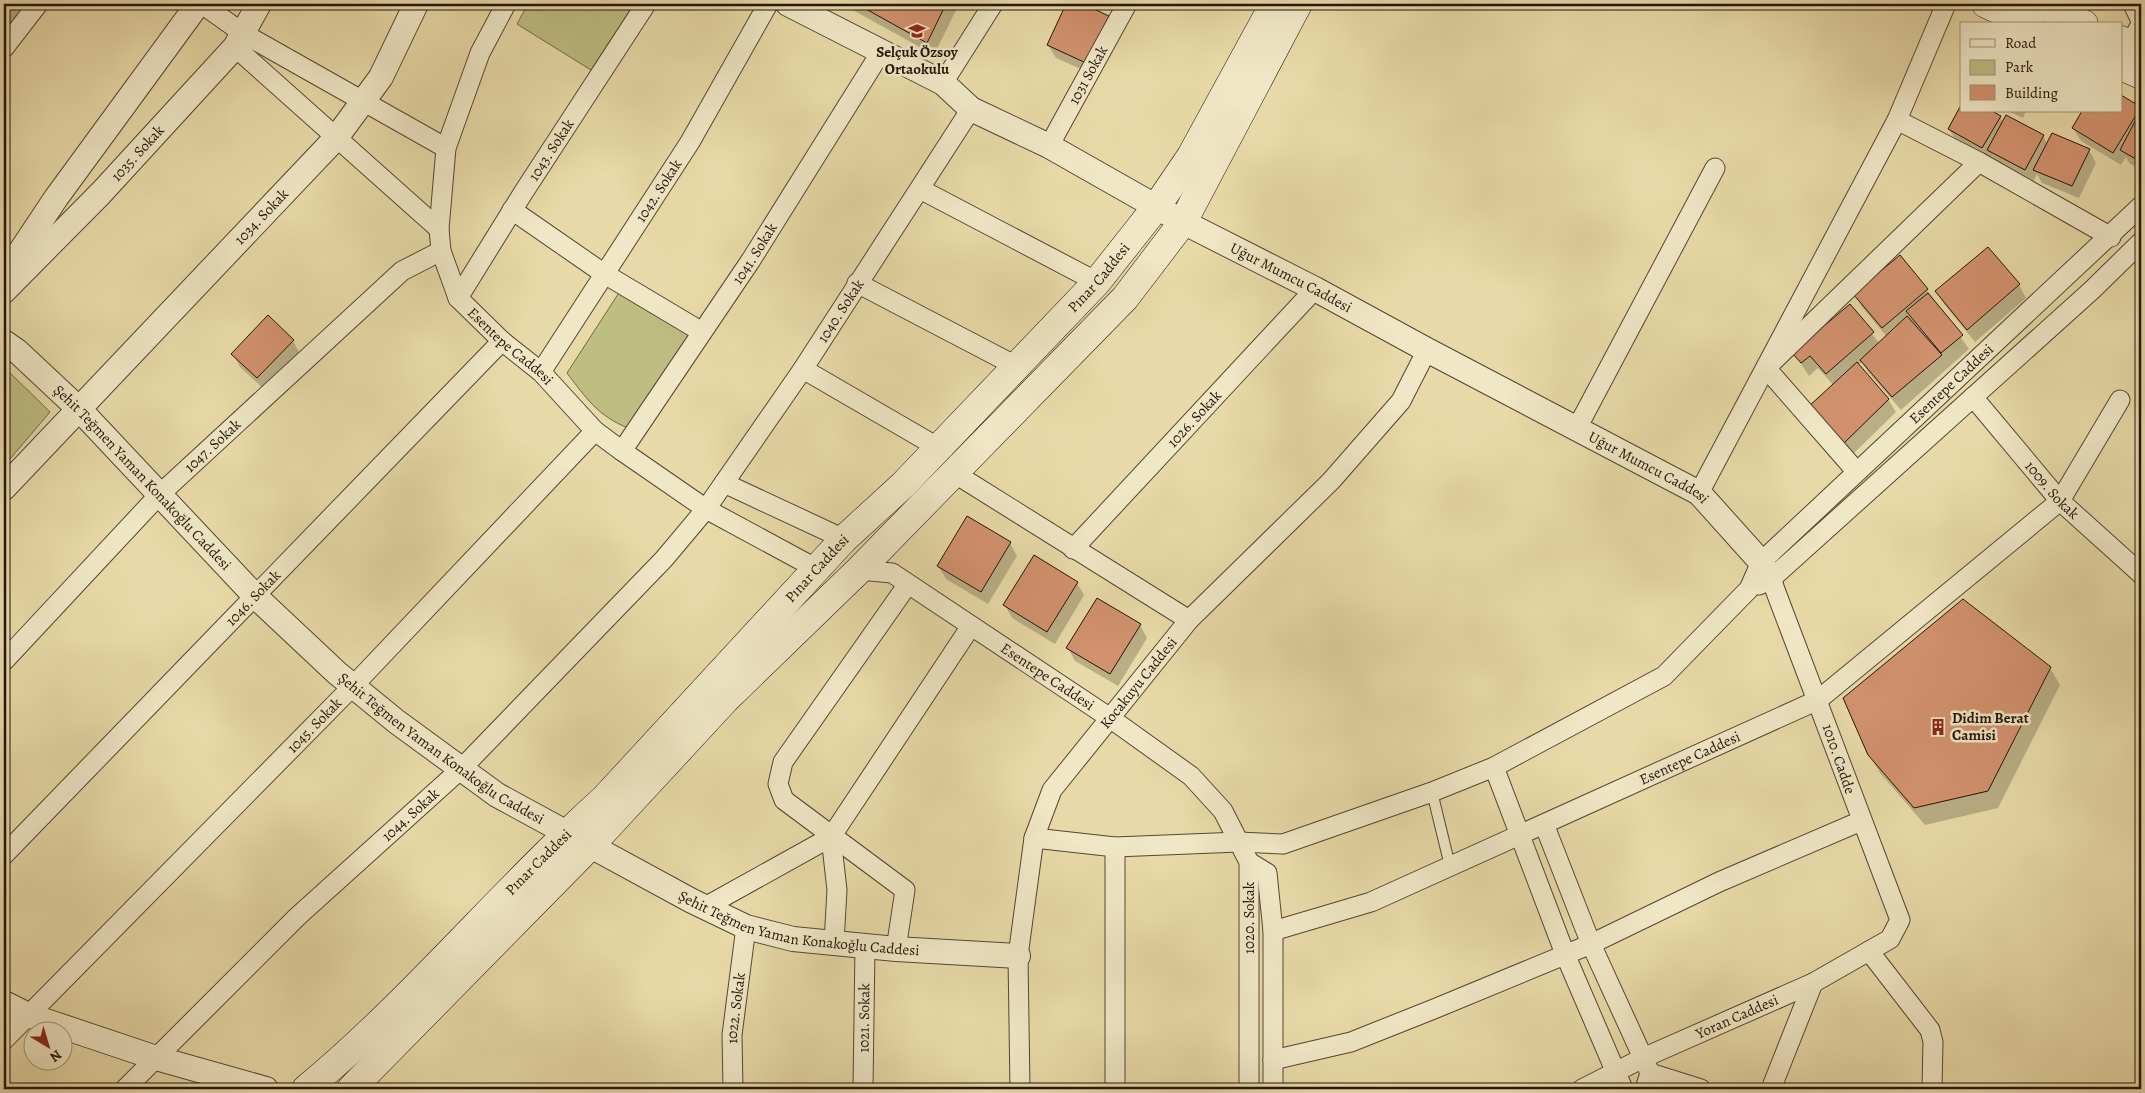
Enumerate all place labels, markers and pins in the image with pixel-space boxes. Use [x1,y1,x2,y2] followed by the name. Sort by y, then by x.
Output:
[907,21,927,41] school or university icon: Selçuk Özsoy Ortaokulu
[876,42,959,79] place label: Selçuk Özsoy Ortaokulu
[1952,708,2029,745] place label: Didim Berat Camisi
[1928,717,1948,737] building icon: Didim Berat Camisi

